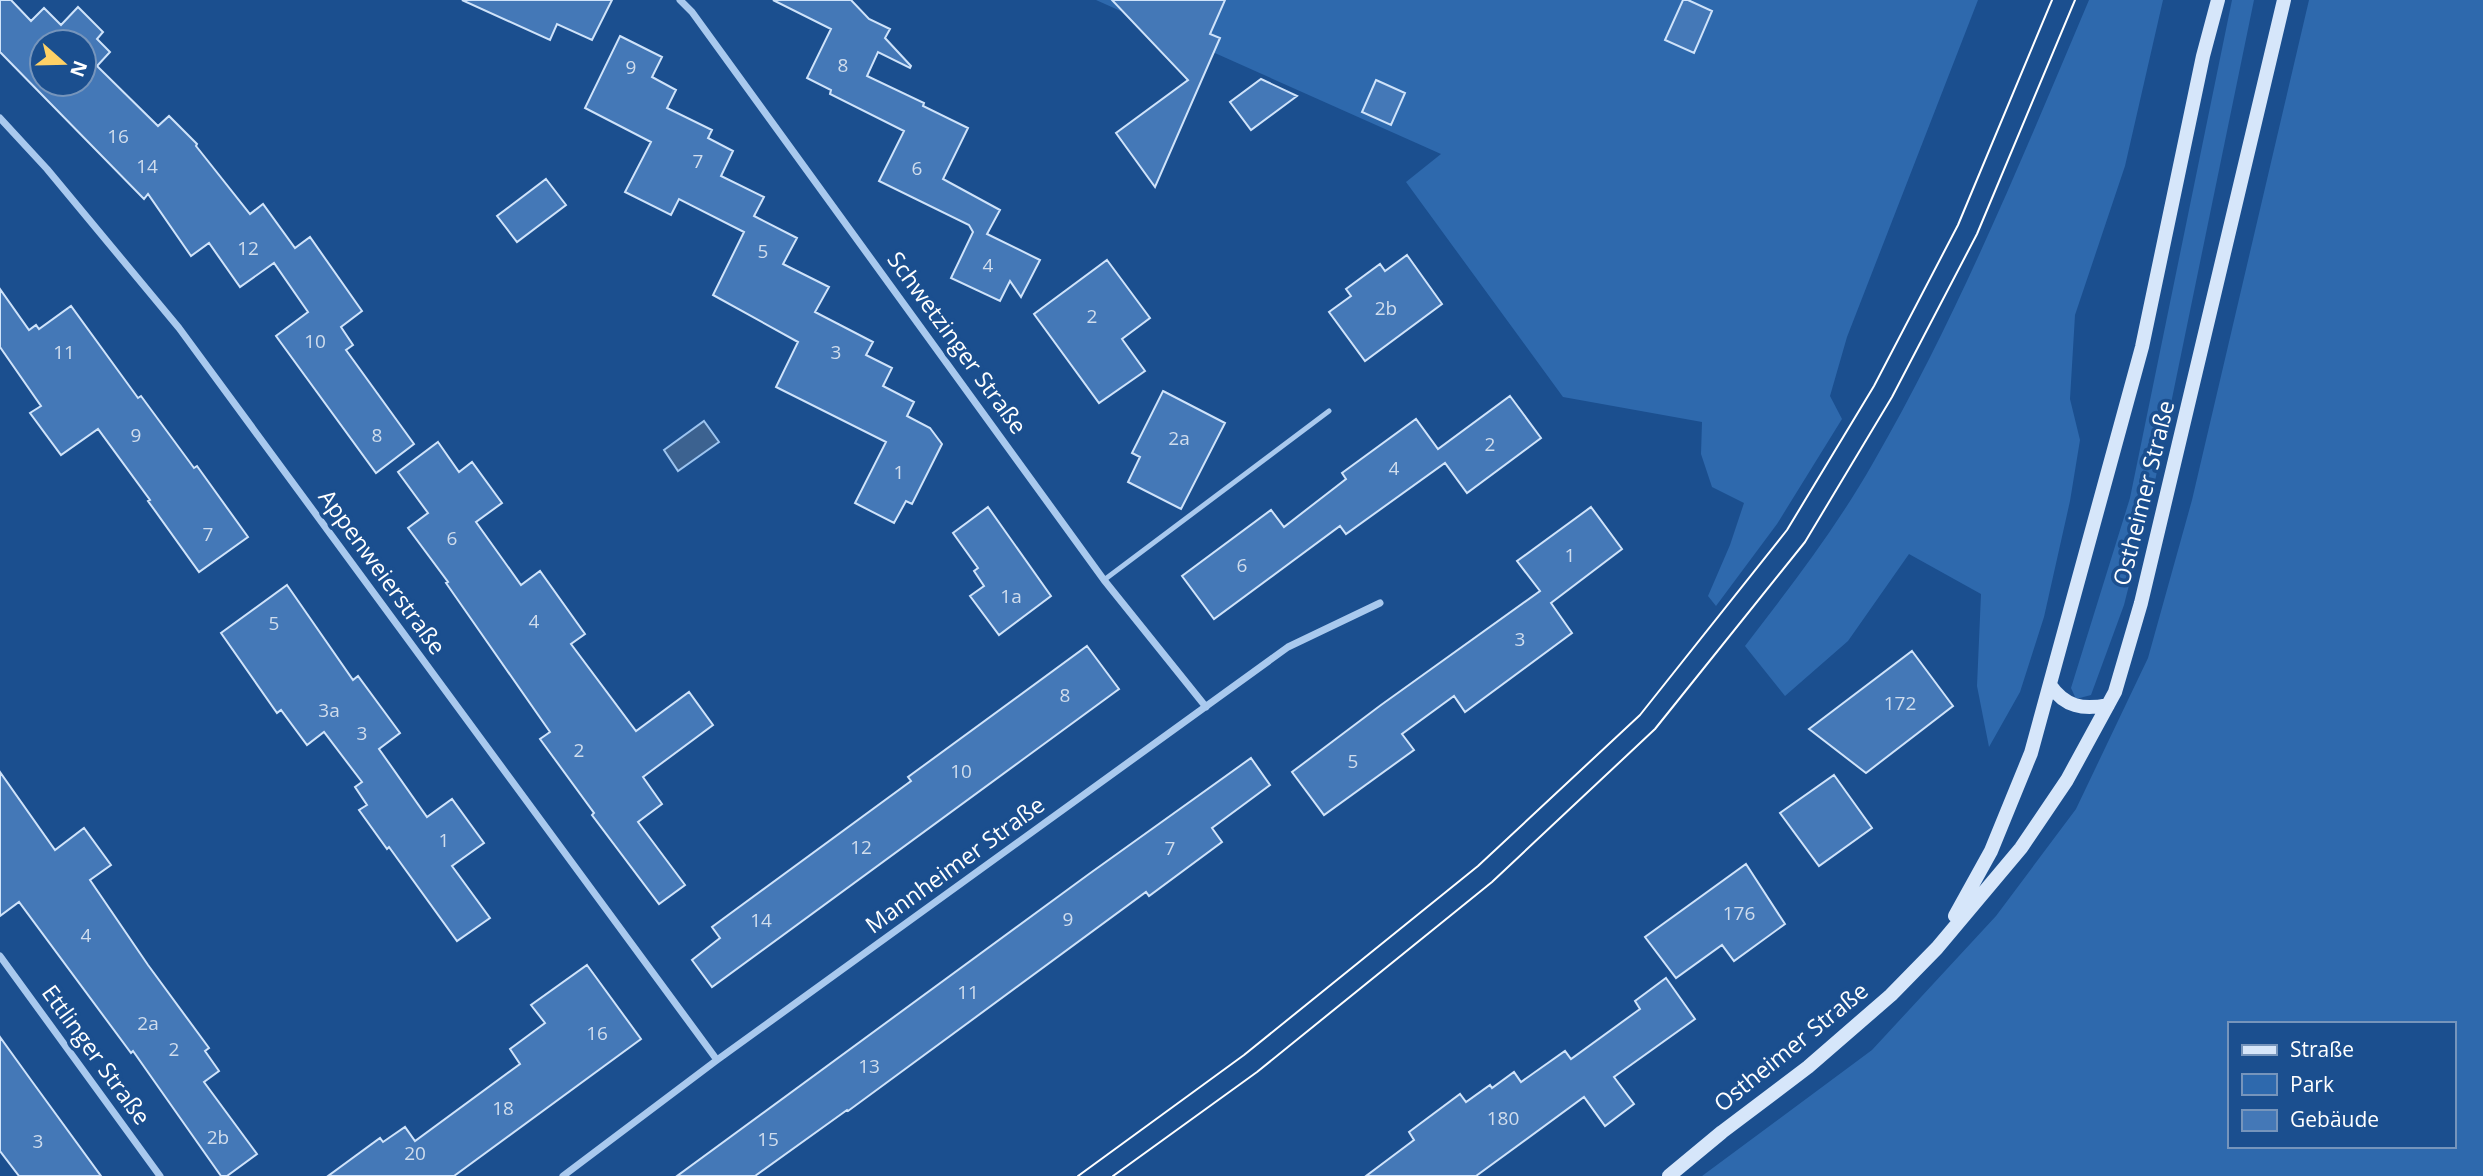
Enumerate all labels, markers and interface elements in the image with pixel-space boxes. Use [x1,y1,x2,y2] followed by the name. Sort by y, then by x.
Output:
[28,28,98,98] north arrow
[838,52,848,78] house number: 8
[626,54,636,80] house number: 9
[64,57,94,81] text: N
[107,123,129,149] house number: 16
[693,148,703,174] house number: 7
[136,153,158,179] house number: 14
[912,155,922,181] house number: 6
[237,235,259,261] house number: 12
[758,238,768,264] house number: 5
[881,245,1035,440] street label: Schwetzinger Straße
[983,252,994,278] house number: 4
[1375,295,1397,321] house number: 2b
[1087,303,1097,329] house number: 2
[304,328,326,354] house number: 10
[53,339,75,365] house number: 11
[831,339,841,365] house number: 3
[2105,397,2181,589] street label: Ostheimer Straße
[131,422,141,448] house number: 9
[372,422,382,448] house number: 8
[1168,425,1190,451] house number: 2a
[1485,431,1495,457] house number: 2
[1389,455,1400,481] house number: 4
[894,459,904,485] house number: 1
[312,482,454,661] street label: Appenweierstraße
[203,521,213,547] house number: 7
[447,525,457,551] house number: 6
[1565,542,1575,568] house number: 1
[1237,552,1247,578] house number: 6
[1000,583,1022,609] house number: 1a
[529,608,540,634] house number: 4
[269,610,279,636] house number: 5
[1515,626,1525,652] house number: 3
[1060,682,1070,708] house number: 8
[1884,690,1916,716] house number: 172
[318,697,340,723] house number: 3a
[357,720,367,746] house number: 3
[574,737,584,763] house number: 2
[1348,748,1358,774] house number: 5
[950,758,972,784] house number: 10
[858,788,1051,940] street label: Mannheimer Straße
[439,827,449,853] house number: 1
[850,834,872,860] house number: 12
[1165,835,1175,861] house number: 7
[1723,900,1755,926] house number: 176
[1063,906,1073,932] house number: 9
[750,907,772,933] house number: 14
[81,922,92,948] house number: 4
[1707,974,1874,1118] street label: Ostheimer Straße
[35,978,159,1131] street label: Ettlinger Straße
[957,979,979,1005] house number: 11
[137,1010,159,1036] house number: 2a
[586,1020,608,1046] house number: 16
[2228,1022,2455,1148] legend
[2290,1035,2354,1063] text: Straße
[169,1036,179,1062] house number: 2
[858,1053,880,1079] house number: 13
[2290,1070,2334,1098] text: Park
[492,1095,514,1121] house number: 18
[1487,1105,1519,1131] house number: 180
[2290,1105,2379,1133] text: Gebäude
[207,1124,229,1150] house number: 2b
[757,1126,779,1152] house number: 15
[33,1128,43,1154] house number: 3
[404,1140,426,1166] house number: 20

